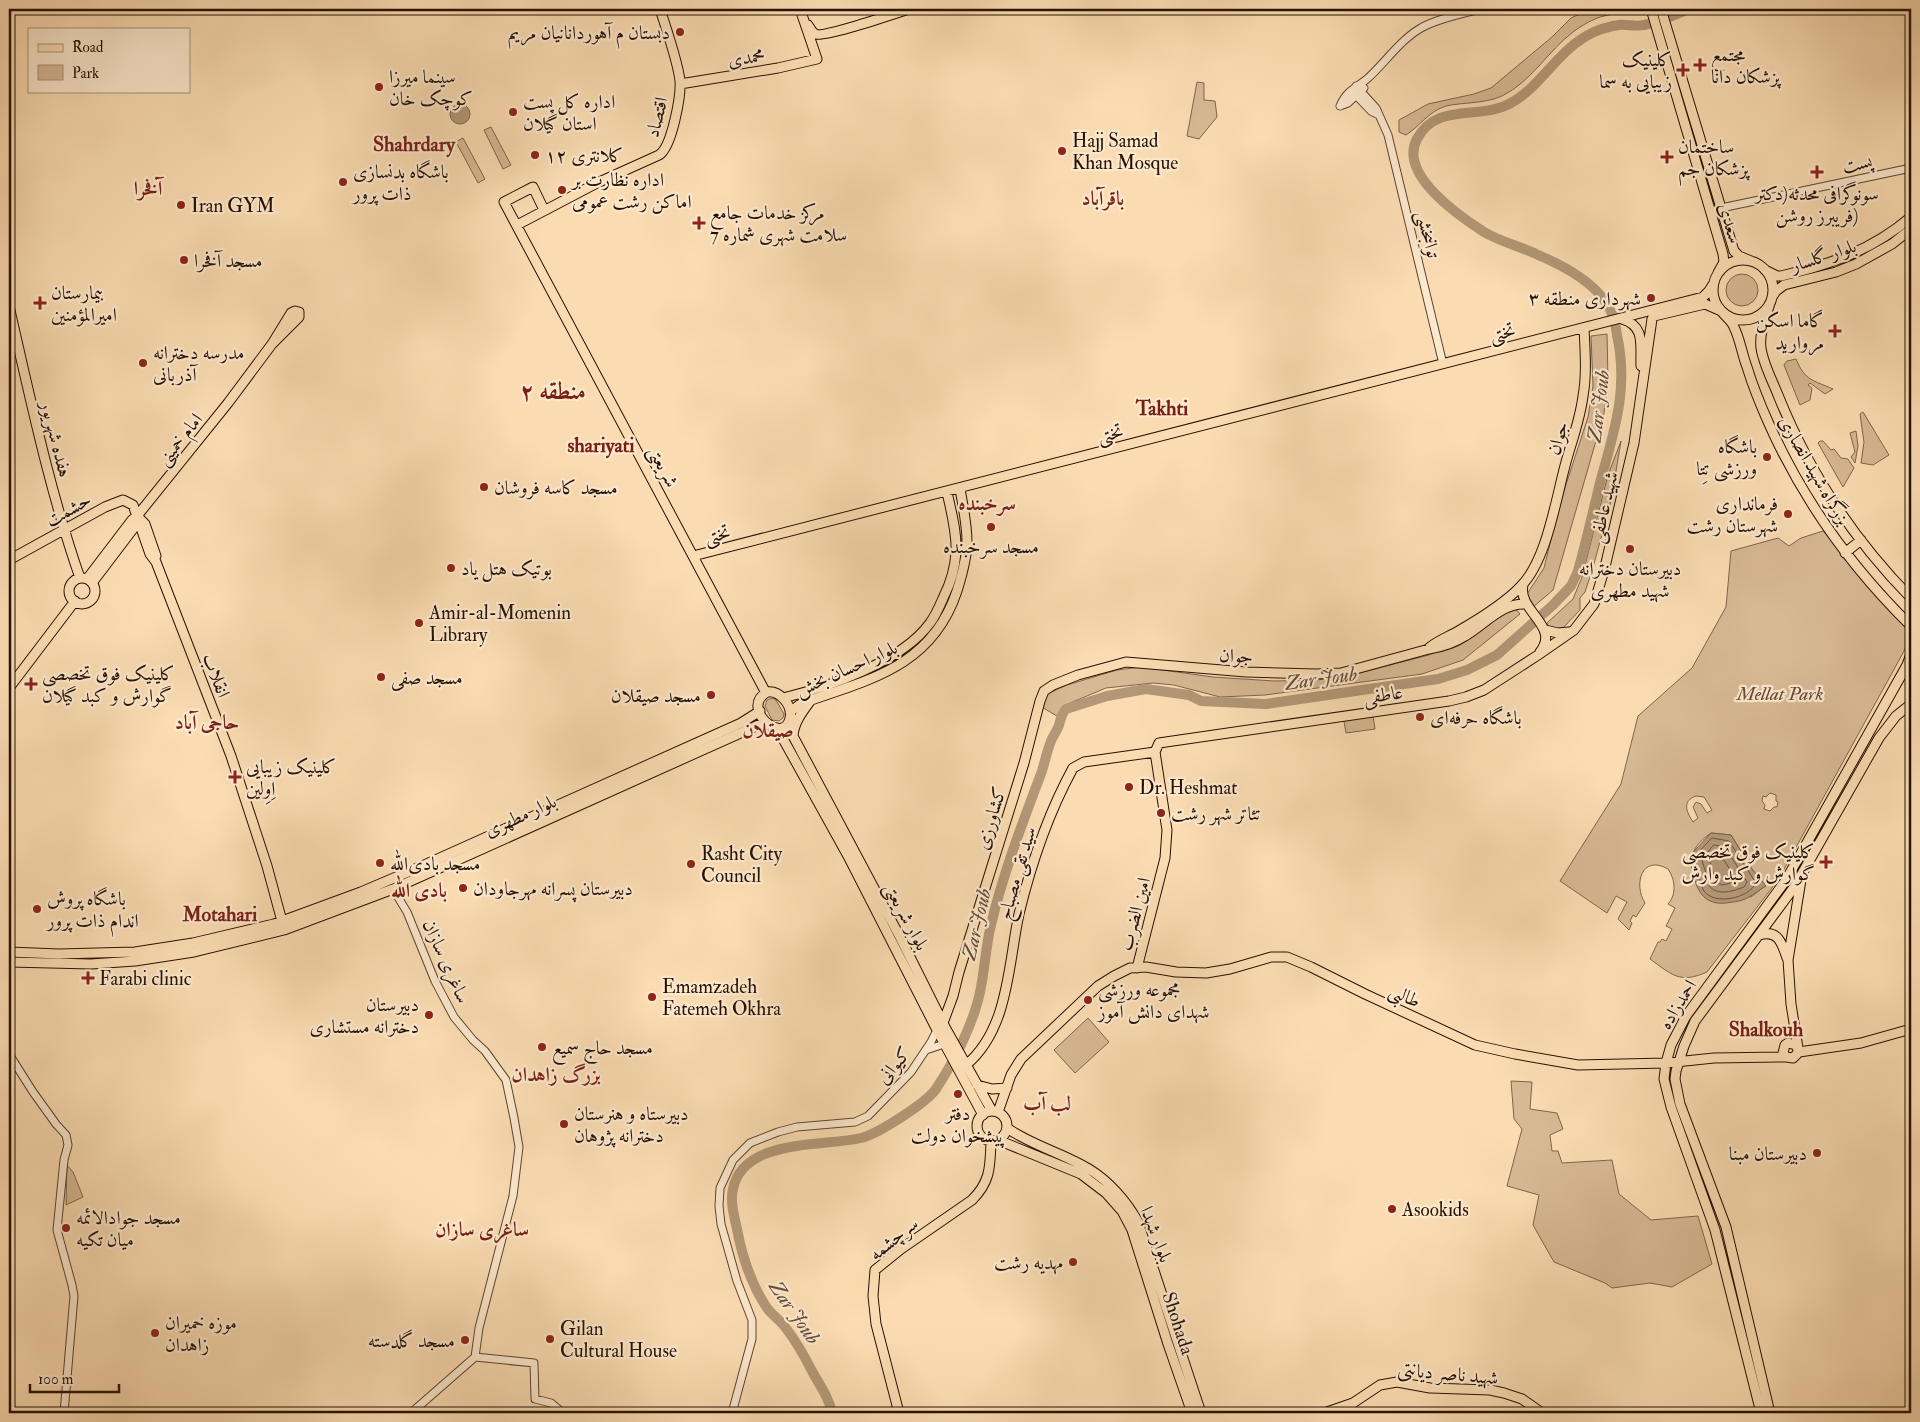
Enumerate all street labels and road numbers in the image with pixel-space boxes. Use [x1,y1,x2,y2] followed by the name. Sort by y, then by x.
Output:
[726,43,767,73] street label: محمدی
[640,94,674,140] street label: اقتصاد
[1840,149,1877,180] street label: پست
[1713,200,1747,246] street label: سعدی
[1410,208,1446,261] street label: توانبخشی
[1785,234,1859,278] street label: بلوار گلسار
[1487,318,1518,349] street label: تختی
[35,397,77,480] street label: هفده شهریور
[151,408,211,473] street label: امام خمینی
[1773,411,1856,530] street label: بزرگراه شهید انصاری
[1095,419,1126,450] street label: تختی
[1542,419,1574,458] street label: جوان
[641,442,684,492] street label: شریعتی
[1584,469,1625,545] street label: شهید عاطفی
[41,488,96,532] street label: حشمت
[702,520,733,551] street label: تختی
[792,636,901,702] street label: بلوار احسان بخش
[1218,643,1254,669] street label: جوان
[197,650,235,701] street label: انقلاب
[1362,680,1405,711] street label: عاطفی
[970,784,1012,853] street label: کشاورزی
[481,789,560,842] street label: بلوار مطهری
[992,824,1047,924] street label: سید تقی مصباح
[1114,875,1156,954] street label: امین الضرب
[877,878,934,955] street label: بلوار شریعتی
[416,916,475,1008] street label: ساغری سازان
[1653,975,1702,1034] street label: احمدزاده
[1384,978,1424,1016] street label: طالبی
[871,1042,916,1089] street label: کیوانی
[1134,1203,1178,1266] street label: بلوار شهدا
[864,1212,923,1266] street label: سرچشمه
[1157,1289,1199,1358] street label: Shohada
[1396,1358,1499,1390] street label: شهید ناصر دیانتی

